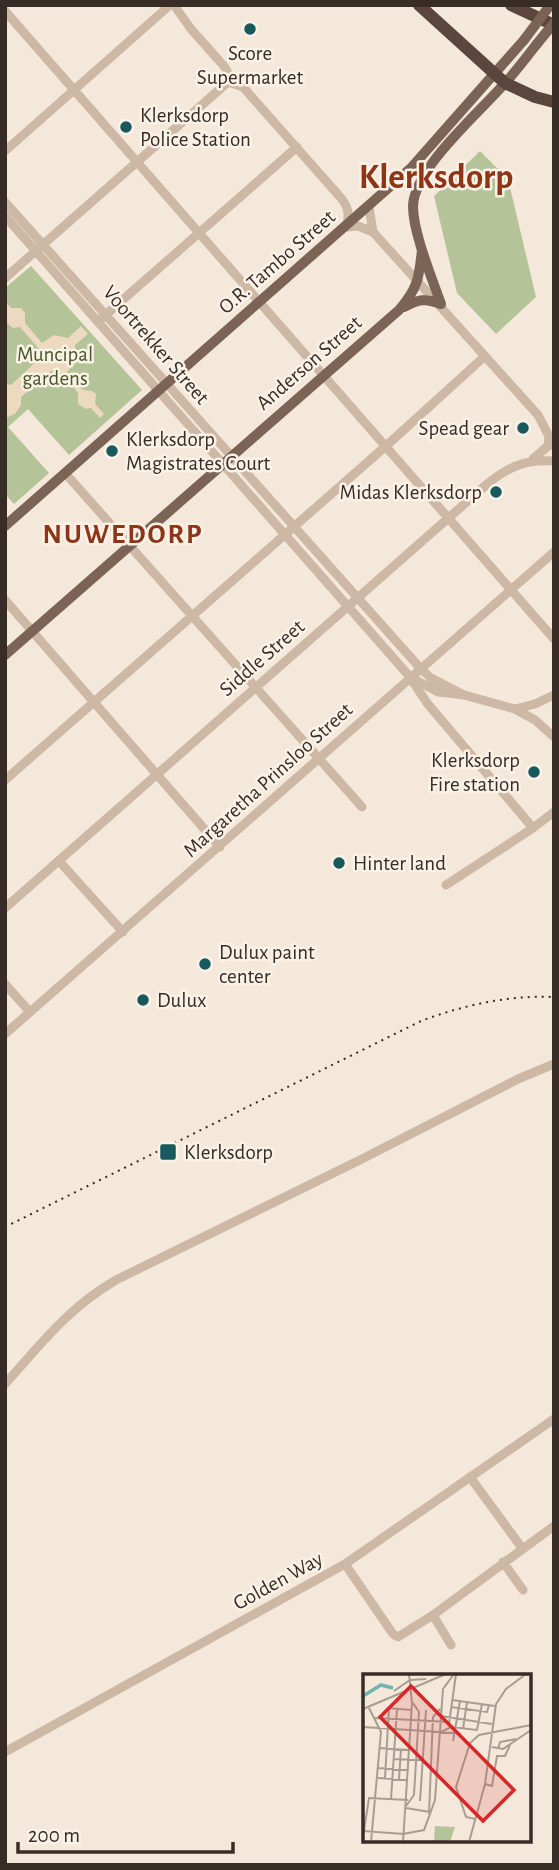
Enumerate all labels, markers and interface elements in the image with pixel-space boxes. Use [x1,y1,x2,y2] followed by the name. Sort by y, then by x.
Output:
[242,21,258,37] marker: Score Supermarket
[197,43,304,88] place label: Score Supermarket
[140,105,251,150] place label: Klerksdorp Police Station
[118,119,134,135] marker: Klerksdorp Police Station
[359,160,513,195] district label: Klerksdorp
[215,206,339,318] street label: O.R. Tambo Street
[99,282,213,409] street label: Voortrekker Street
[252,312,366,414] street label: Anderson Street
[17,344,93,389] park label: Muncipal gardens
[419,418,509,439] place label: Spead gear
[515,420,531,436] marker: Spead gear
[126,429,271,474] place label: Klerksdorp Magistrates Court
[104,443,120,459] marker: Klerksdorp Magistrates Court
[340,482,482,503] place label: Midas Klerksdorp
[488,484,504,500] marker: Midas Klerksdorp
[43,521,203,549] district label: NUWEDORP
[216,616,309,700] street label: Siddle Street
[180,699,357,861] street label: Margaretha Prinsloo Street
[429,750,520,795] place label: Klerksdorp Fire station
[526,764,542,780] marker: Klerksdorp Fire station
[353,853,446,874] place label: Hinter land
[331,855,347,871] marker: Hinter land
[219,942,315,987] place label: Dulux paint center
[197,956,213,972] marker: Dulux paint center
[157,990,206,1011] place label: Dulux
[135,992,151,1008] marker: Dulux
[158,1142,178,1162] marker: Klerksdorp
[184,1142,273,1163] place label: Klerksdorp
[230,1548,326,1614] street label: Golden Way
[363,1674,531,1842] inset map
[18,1811,233,1855] scale bar
[28,1825,80,1846] text: 200 m

